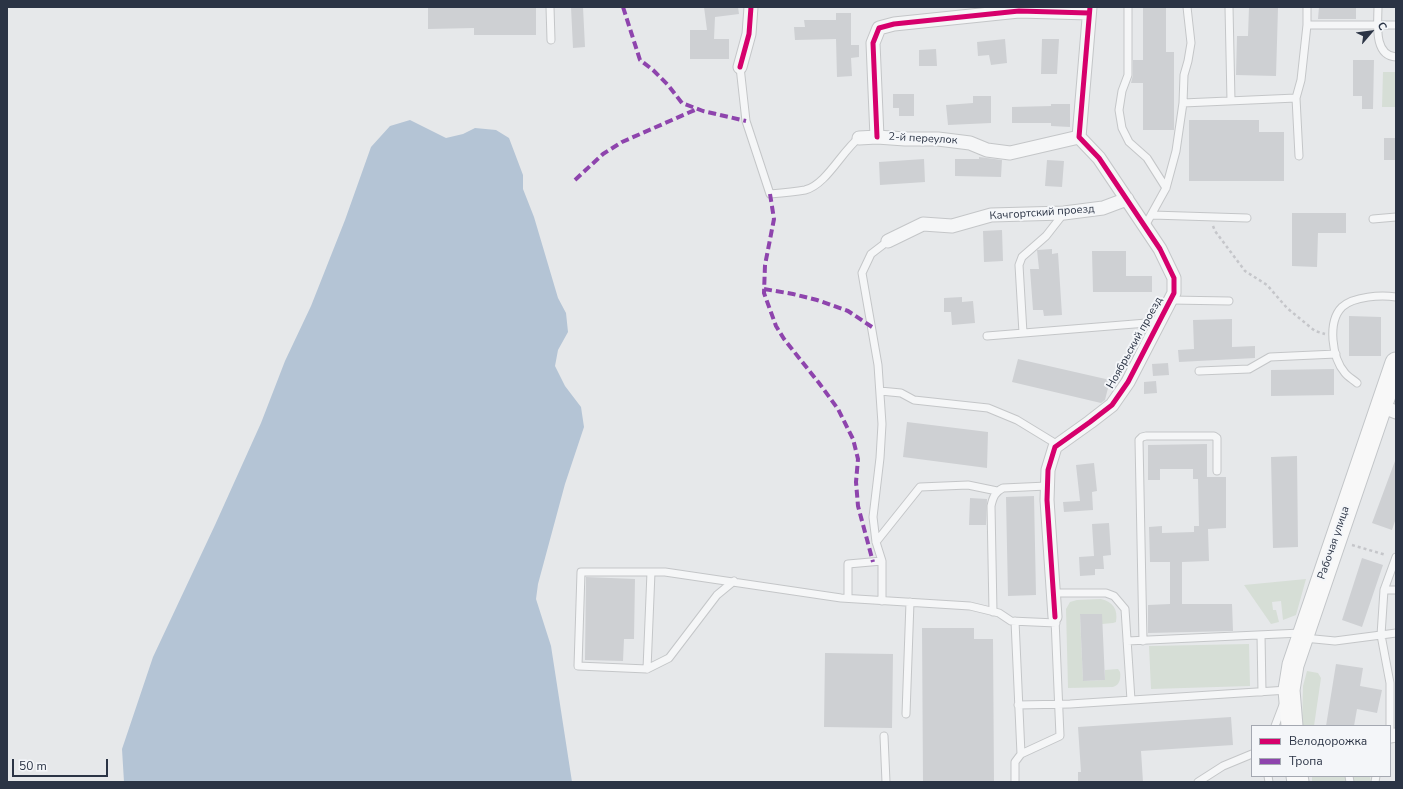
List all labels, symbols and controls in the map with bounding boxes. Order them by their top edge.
north arrow [1351,12,1391,52]
text: С [1374,19,1390,33]
street label: 2-й переулок [888,131,958,147]
street label: Качгортский проезд [989,203,1095,223]
street label: Ноябрьский проезд [1104,295,1166,391]
street label: Рабочая улица [1315,505,1353,581]
legend [1251,725,1391,777]
text: Велодорожка [1289,733,1367,749]
scale bar [14,751,110,777]
text: Тропа [1289,753,1323,769]
text: 50 m [19,758,47,774]

